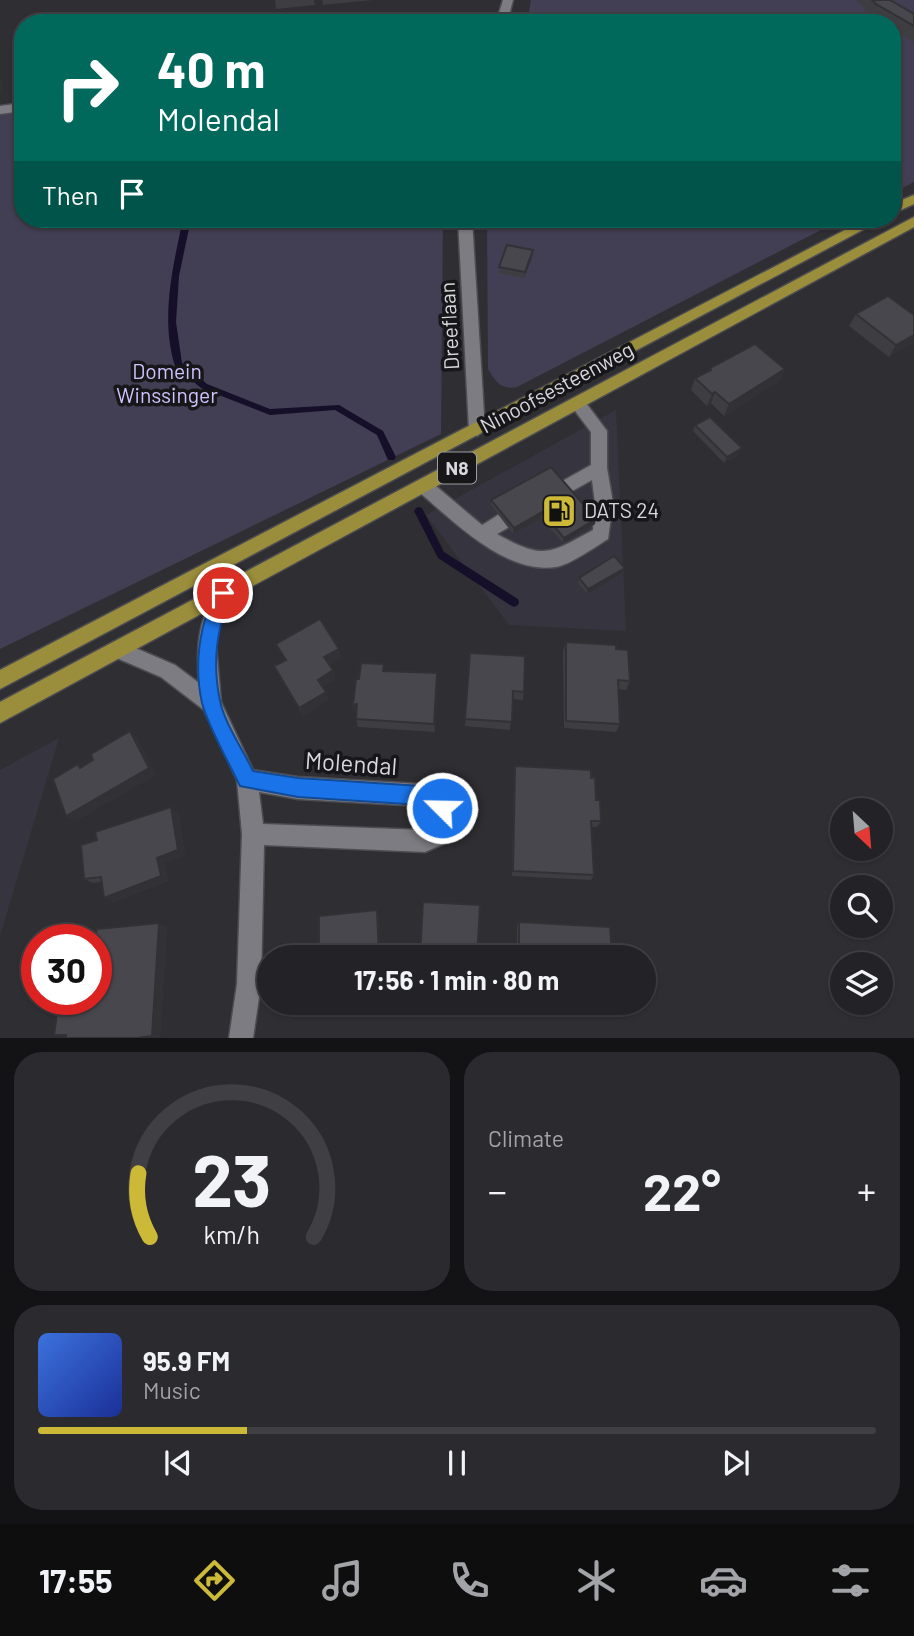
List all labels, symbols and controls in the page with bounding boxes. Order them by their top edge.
text: 40 m [157,39,265,98]
icon: right [42,42,133,133]
text: Molendal [157,99,280,137]
icon: arrive [113,175,151,213]
text: Then [42,179,99,210]
street label: Dreeflaan [434,281,463,371]
street label: Ninoofsesteenweg [475,336,637,438]
park label: Domein Winssinger [116,358,218,407]
road number: N8 [438,453,476,484]
fuel station icon: DATS 24 [540,492,578,530]
place label: DATS 24 [584,497,659,522]
pin [193,563,253,623]
icon: arrive [204,574,242,612]
street label: Molendal [304,745,398,780]
position arrow [405,771,479,845]
north arrow [830,798,892,861]
map controls [830,798,893,1015]
button: search [830,875,893,938]
speed limit sign: 30 [21,924,112,1015]
button: layers [830,952,893,1015]
text: 17:56 · 1 min · 80 m [354,964,559,995]
text: Climate [488,1124,564,1152]
text: 23 [192,1135,272,1223]
text: 22° [643,1159,721,1221]
text: − [488,1167,507,1213]
text: + [857,1167,876,1213]
text: km/h [204,1219,260,1249]
text: 95.9 FM [143,1345,230,1376]
text: Music [143,1376,201,1404]
icon: previous [159,1444,197,1482]
icon: pause [438,1444,476,1482]
icon: next [717,1444,755,1482]
icon: directions [190,1556,239,1605]
icon: music [318,1556,367,1605]
icon: phone [445,1556,494,1605]
icon: climate [572,1556,621,1605]
icon: car [699,1556,748,1605]
icon: filters [826,1556,875,1605]
text: 17:55 [39,1561,112,1599]

